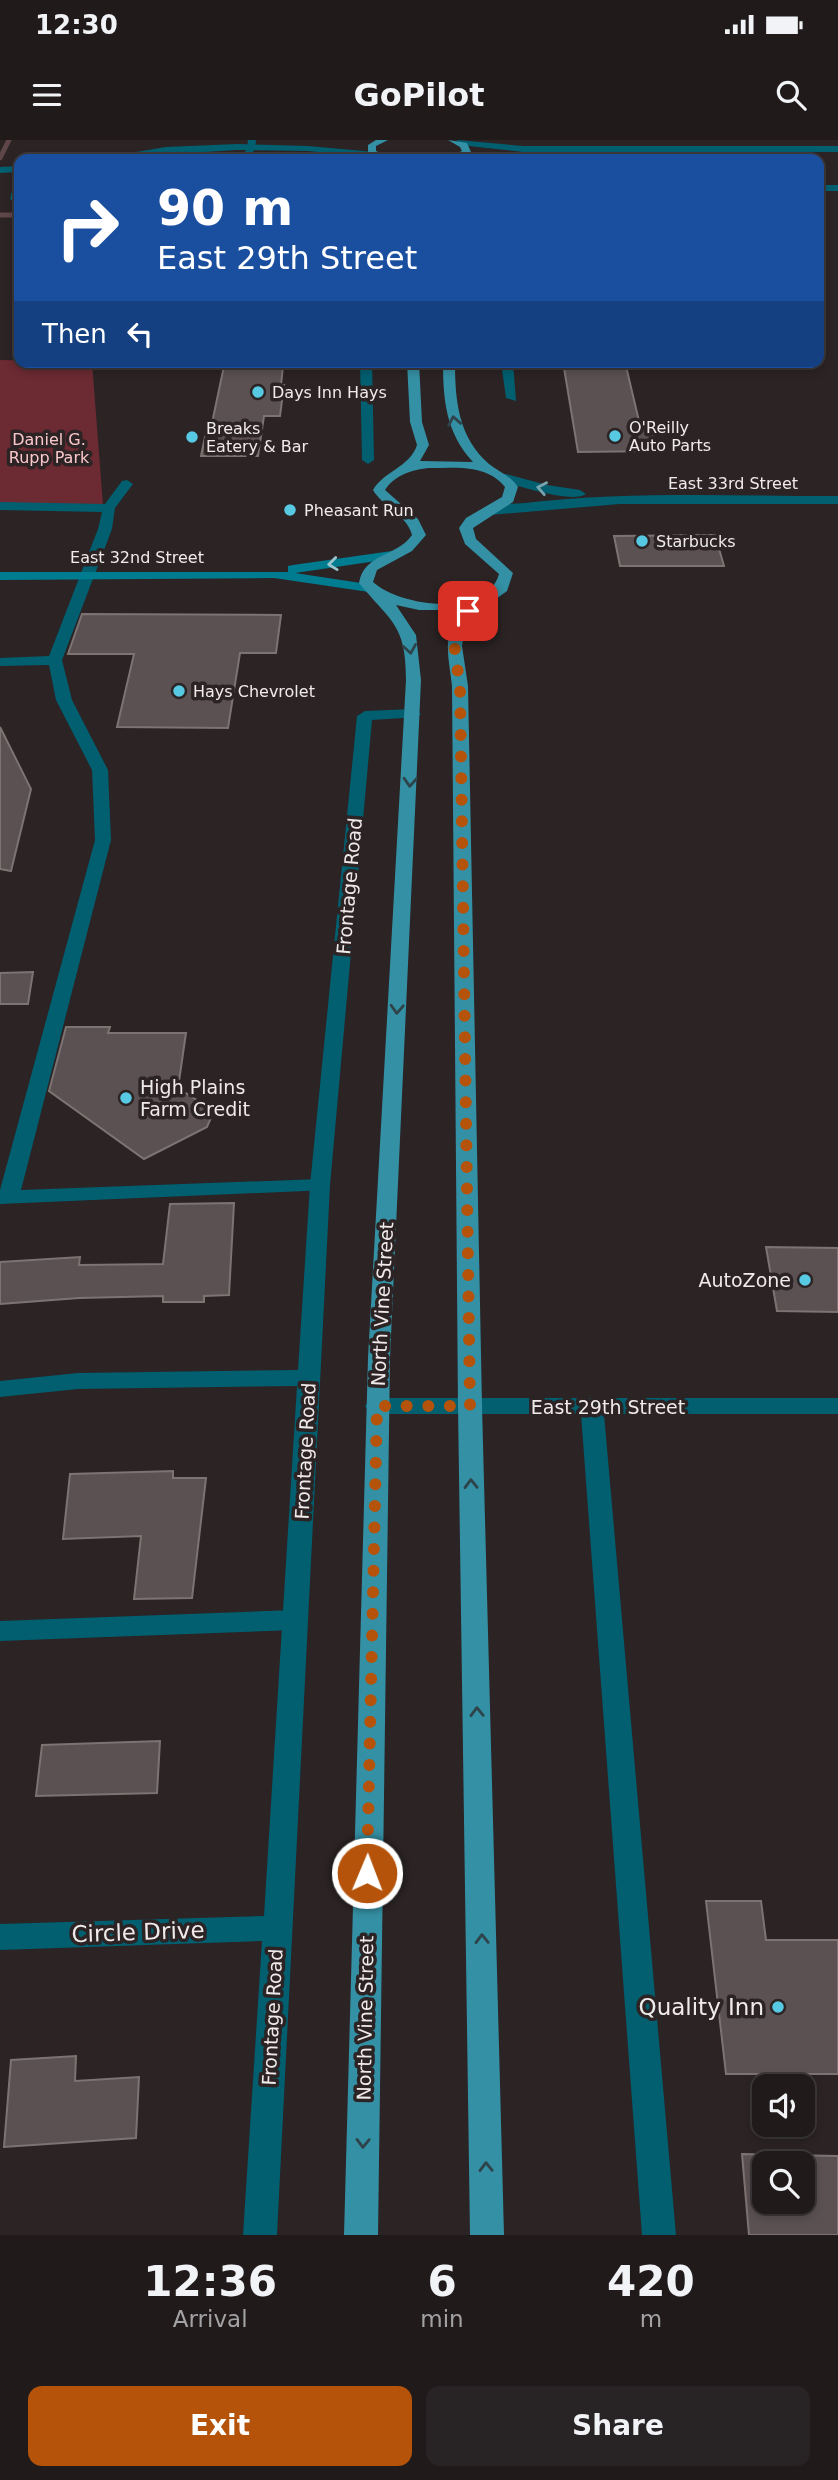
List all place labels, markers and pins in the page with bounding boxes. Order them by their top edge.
place label: Days Inn Hays [272,383,387,402]
marker: Days Inn Hays [250,384,266,400]
place label: O'Reilly Auto Parts [629,418,711,455]
place label: Breaks Eatery & Bar [206,419,309,456]
marker: O'Reilly Auto Parts [607,428,623,444]
marker: Breaks Eatery & Bar [184,429,200,445]
place label: Pheasant Run [304,501,414,520]
marker: Pheasant Run [282,502,298,518]
place label: Starbucks [656,532,736,551]
marker: Starbucks [634,533,650,549]
pin [438,581,498,641]
place label: Hays Chevrolet [193,682,315,701]
marker: Hays Chevrolet [171,683,187,699]
place label: High Plains Farm Credit [140,1076,250,1120]
marker: High Plains Farm Credit [118,1090,134,1106]
place label: AutoZone [699,1269,791,1291]
marker: AutoZone [797,1272,813,1288]
place label: Quality Inn [639,1994,764,2020]
marker: Quality Inn [770,1999,786,2015]

